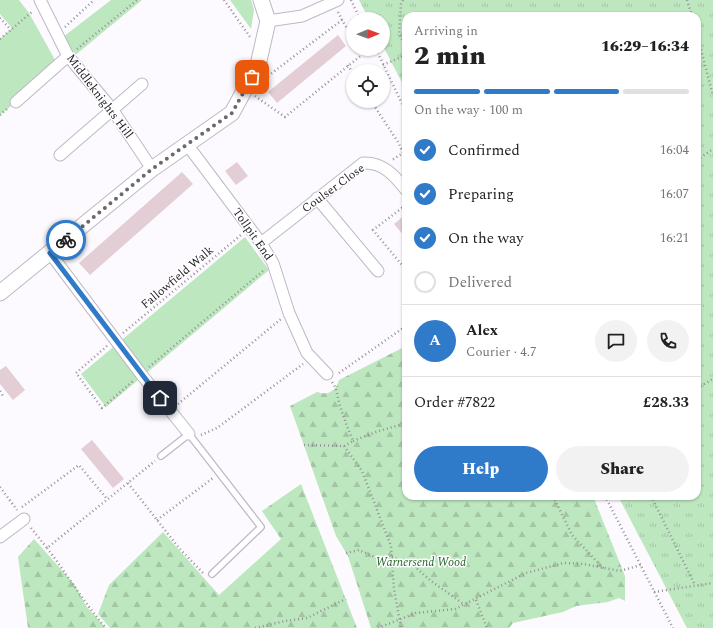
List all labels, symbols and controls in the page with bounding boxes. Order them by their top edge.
north arrow [346,12,390,56]
map controls [346,12,390,108]
text: Arriving in [414,21,478,41]
text: 16:29–16:34 [601,35,689,58]
text: 2 min [414,36,486,76]
street label: Middleknights Hill [61,50,138,143]
pin [235,60,269,94]
button: locate [346,64,390,108]
icon: bag [241,66,263,88]
text: On the way · 100 m [414,100,523,120]
icon: check [414,139,436,161]
text: Confirmed [448,139,520,162]
text: 16:04 [660,140,689,160]
street label: Coulser Close [298,159,369,218]
icon: check [414,183,436,205]
text: Preparing [448,183,514,206]
text: 16:07 [660,184,689,204]
street label: Tollpit End [227,204,278,265]
courier [46,220,86,260]
icon: check [414,227,436,249]
text: On the way [448,227,523,250]
text: 16:21 [660,228,689,248]
icon: bike [55,229,77,251]
street label: Fallowfield Walk [137,241,218,314]
text: Delivered [448,271,512,294]
text: Alex [466,319,498,342]
button: chat [595,320,637,362]
button: phone [647,320,689,362]
text: A [429,329,441,352]
text: Courier · 4.7 [466,342,536,362]
pin [143,381,177,415]
icon: home [149,387,171,409]
text: Order #7822 [414,391,495,414]
text: £28.33 [643,391,689,414]
button: Help [414,446,548,492]
button: Share [556,446,689,492]
park label: Warnersend Wood [376,553,466,572]

